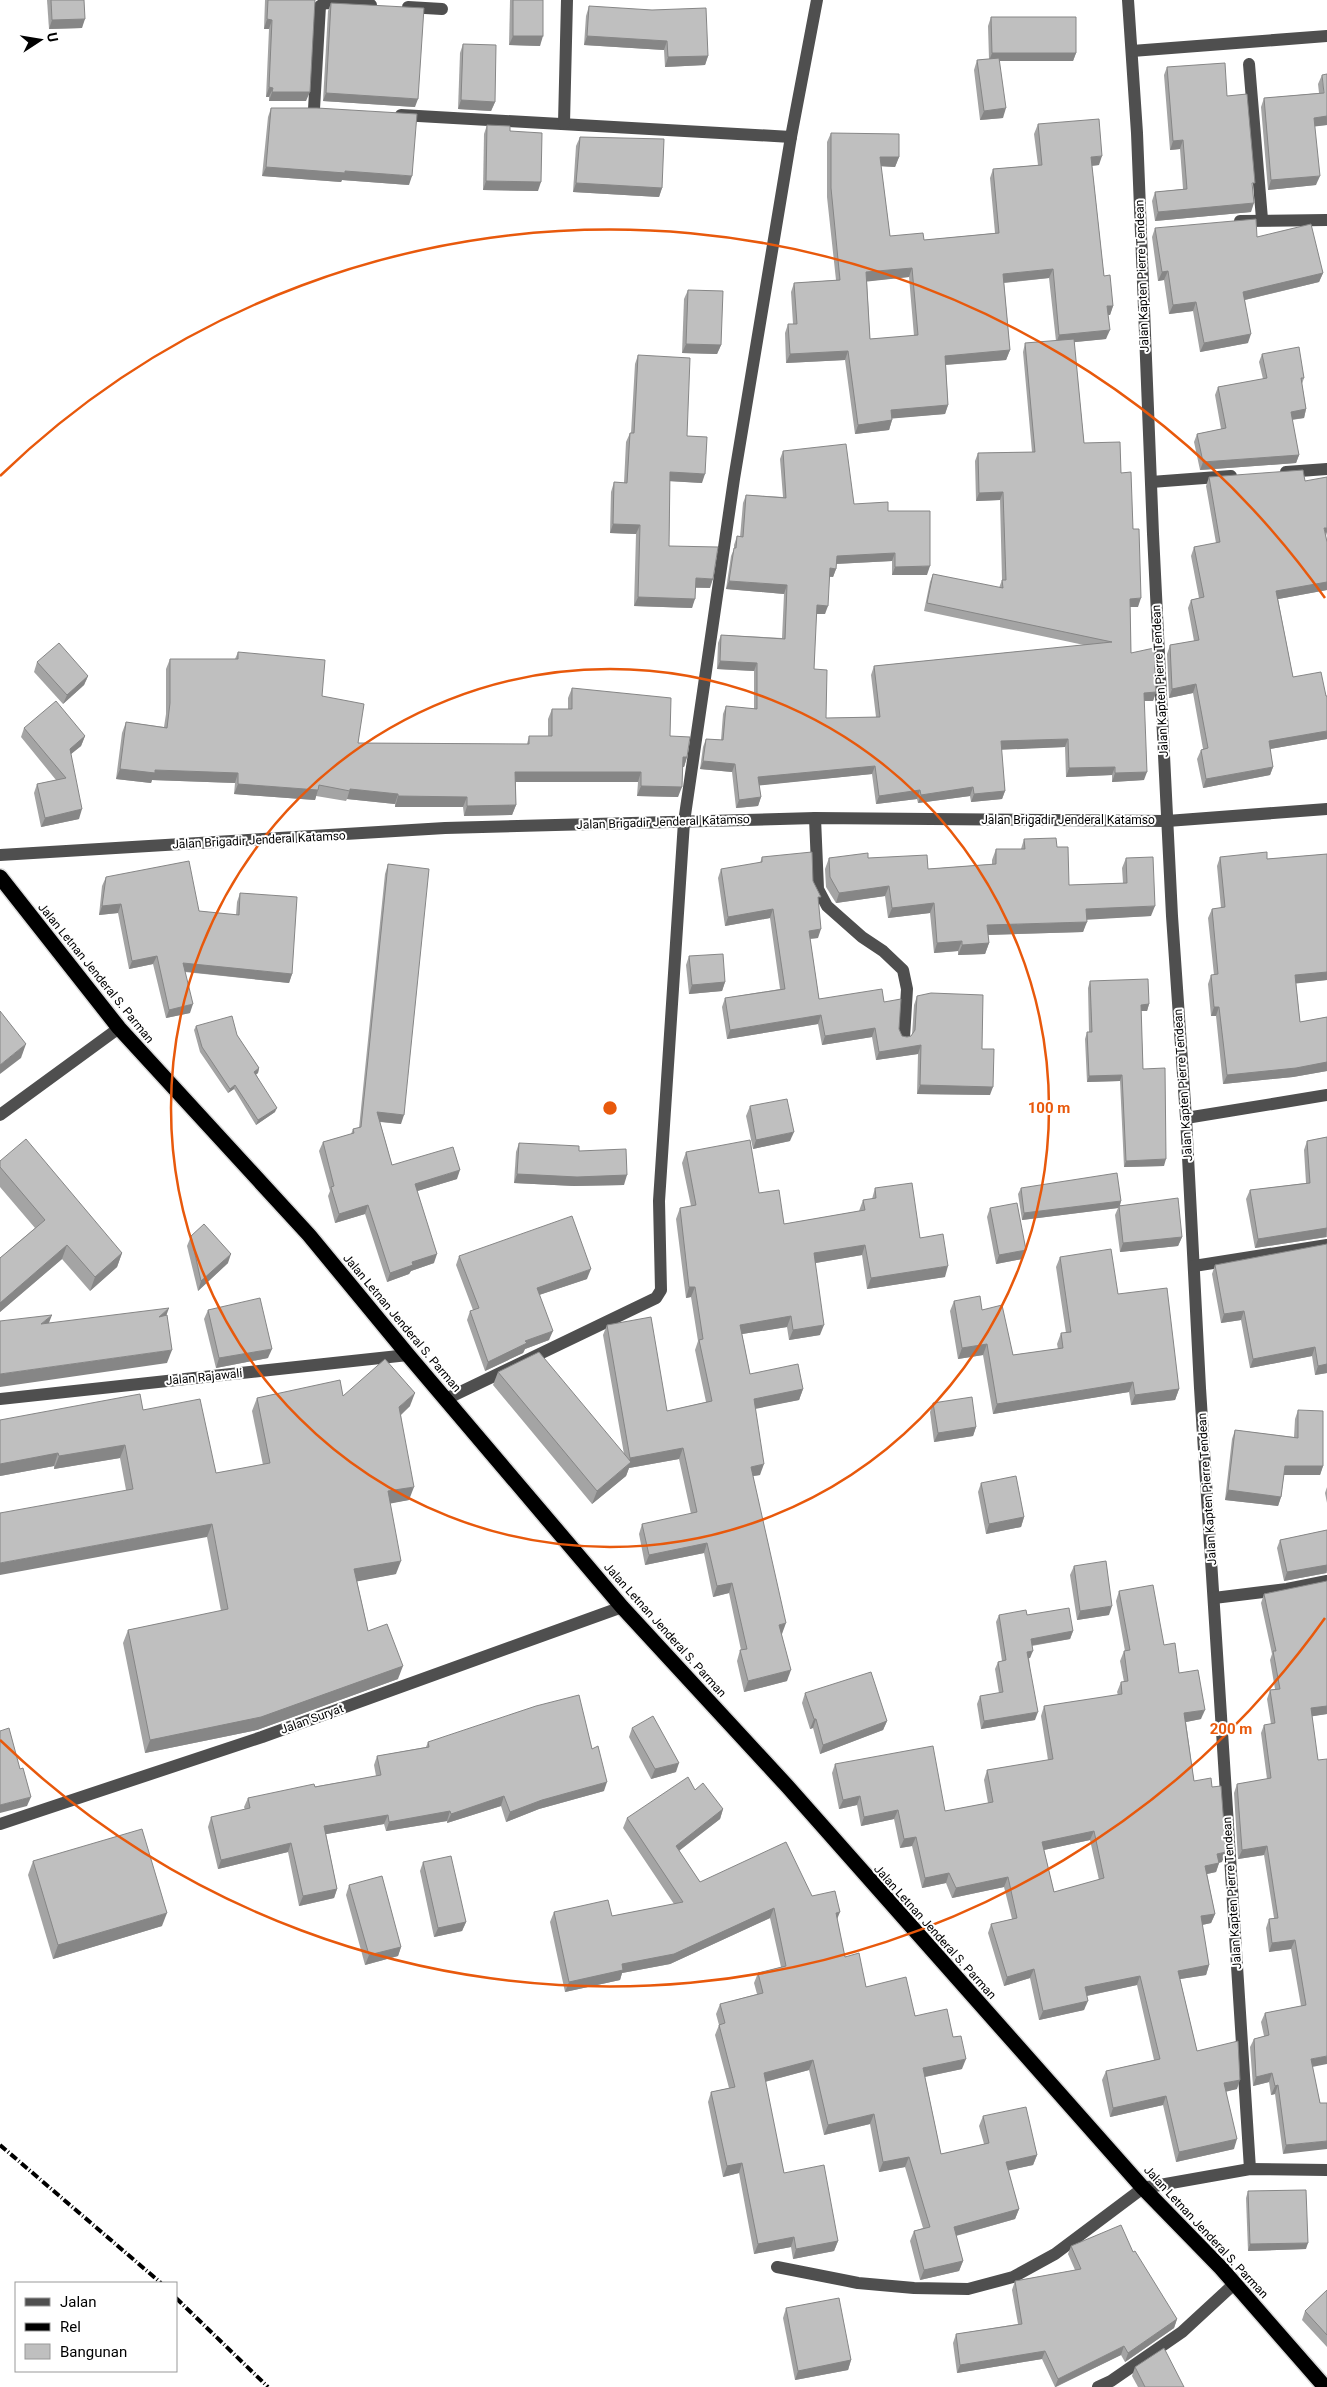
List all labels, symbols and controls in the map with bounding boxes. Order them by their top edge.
north arrow [15,15,65,65]
text: U [44,31,62,43]
street label: Jalan Kapten Pierre Tendean [1132,199,1152,353]
street label: Jalan Kapten Pierre Tendean [1149,604,1171,758]
street label: Jalan Brigadir Jenderal Katamso [576,812,750,832]
street label: Jalan Brigadir Jenderal Katamso [981,813,1155,827]
street label: Jalan Brigadir Jenderal Katamso [172,828,346,852]
street label: Jalan Letnan Jenderal S. Parman [35,900,157,1046]
street label: Jalan Kapten Pierre Tendean [1171,1008,1195,1162]
centre of rings [601,1099,619,1117]
text: 100 m [1028,1099,1070,1117]
street label: Jalan Letnan Jenderal S. Parman [340,1251,464,1395]
street label: Jalan Rajawali [165,1366,243,1388]
street label: Jalan Kapten Pierre Tendean [1195,1412,1219,1566]
street label: Jalan Letnan Jenderal S. Parman [601,1560,729,1700]
street label: Jalan Suryat [279,1701,346,1737]
text: 200 m [1210,1720,1252,1738]
street label: Jalan Kapten Pierre Tendean [1220,1816,1244,1970]
street label: Jalan Letnan Jenderal S. Parman [871,1862,999,2002]
street label: Jalan Letnan Jenderal S. Parman [1141,2163,1271,2301]
legend [15,2282,178,2372]
text: Jalan [60,2293,97,2311]
text: Rel [60,2318,81,2336]
text: Bangunan [60,2343,127,2361]

